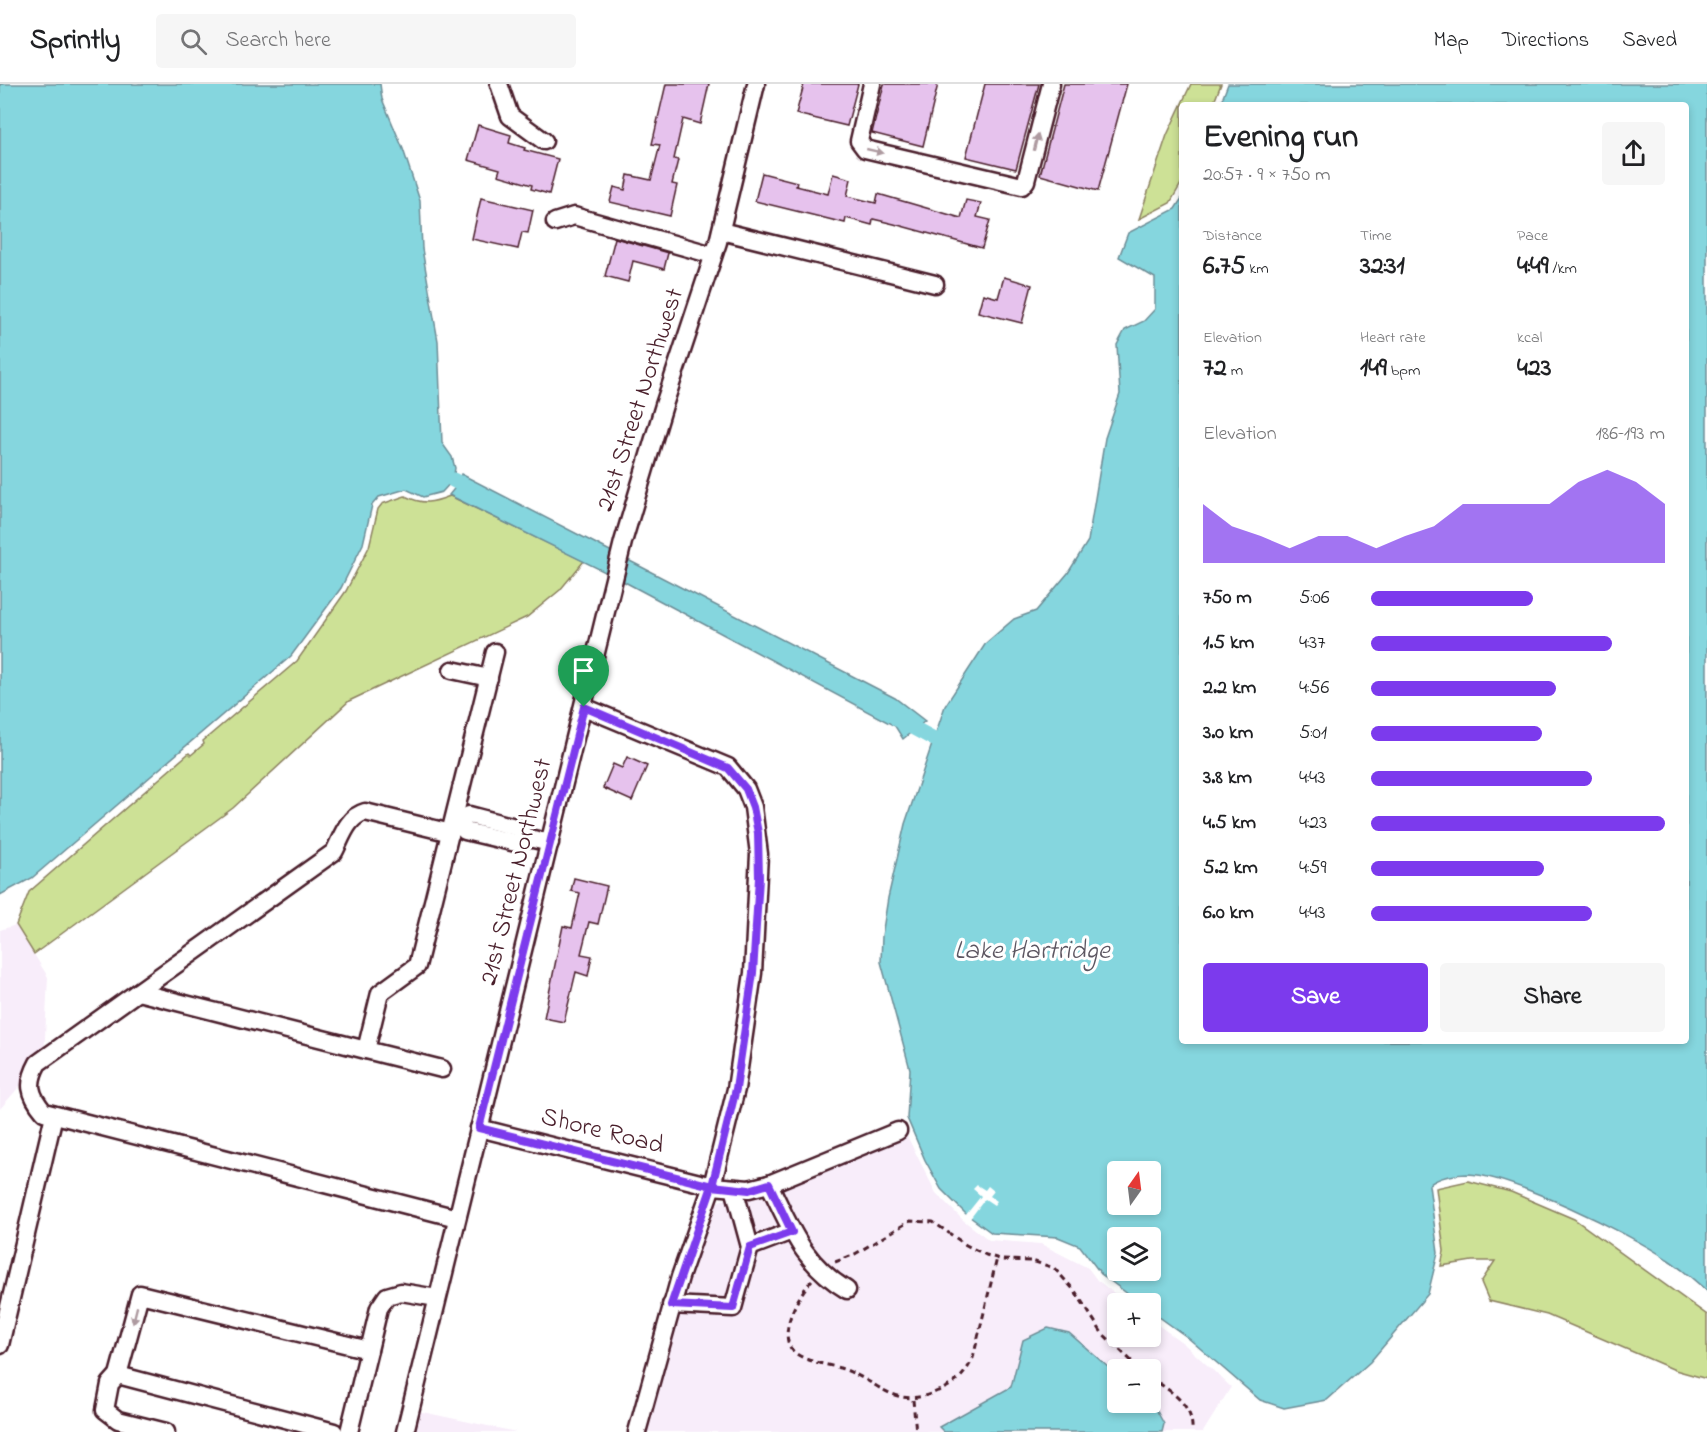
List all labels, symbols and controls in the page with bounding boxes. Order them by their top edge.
search box [156,14,576,68]
text: Sprintly [30,21,120,62]
icon: search [177,25,210,58]
text: Search here [225,25,331,57]
text: Map [1433,26,1469,56]
text: Directions [1502,26,1589,56]
text: Saved [1622,26,1677,56]
text: Evening run [1203,114,1358,162]
button: share [1602,122,1665,185]
one-way arrow [1031,133,1041,151]
one-way arrow [865,147,884,157]
text: 20:57 · 9 × 750 m [1203,161,1331,190]
text: Distance [1203,224,1262,248]
text: Time [1360,224,1392,248]
text: Pace [1517,224,1548,248]
text: 6.75 [1203,248,1245,286]
text: 32:31 [1360,248,1405,286]
text: 4:49 [1517,248,1548,286]
text: km [1245,257,1269,281]
text: /km [1548,257,1577,281]
street label: 21st Street Northwest [587,283,695,516]
text: Elevation [1203,326,1262,350]
text: Heart rate [1360,326,1426,350]
text: kcal [1517,326,1542,350]
text: 72 [1203,350,1227,388]
text: 149 [1360,350,1387,388]
text: 423 [1517,350,1551,388]
text: m [1227,359,1243,383]
text: bpm [1387,359,1420,383]
text: Elevation [1203,420,1277,449]
text: 186–193 m [1595,420,1665,449]
text: 750 m [1203,584,1252,613]
text: 5:06 [1299,584,1330,613]
text: 1.5 km [1203,629,1254,658]
text: 4:37 [1299,629,1325,658]
pin [558,645,609,707]
icon: arrive [567,654,600,687]
text: 2.2 km [1203,674,1256,703]
text: 4:56 [1299,674,1329,703]
text: 3.0 km [1203,719,1253,748]
text: 5:01 [1299,719,1327,748]
street label: 21st Street Northwest [470,754,564,989]
text: 3.8 km [1203,764,1252,793]
text: 4:43 [1299,764,1325,793]
text: 4.5 km [1203,809,1256,838]
text: 4:23 [1299,809,1327,838]
text: 5.2 km [1203,854,1258,883]
text: 4:59 [1299,854,1326,883]
text: 6.0 km [1203,899,1254,928]
text: 4:43 [1299,899,1325,928]
water label: Lake Hartridge [954,932,1112,972]
button: Save [1203,963,1428,1032]
button: Share [1440,963,1665,1032]
street label: Shore Road [537,1098,668,1166]
north arrow [1107,1161,1161,1215]
map controls [1107,1161,1161,1413]
button: layers [1107,1227,1161,1281]
button: + [1107,1293,1161,1347]
one-way arrow [130,1306,140,1324]
button: − [1107,1359,1161,1413]

